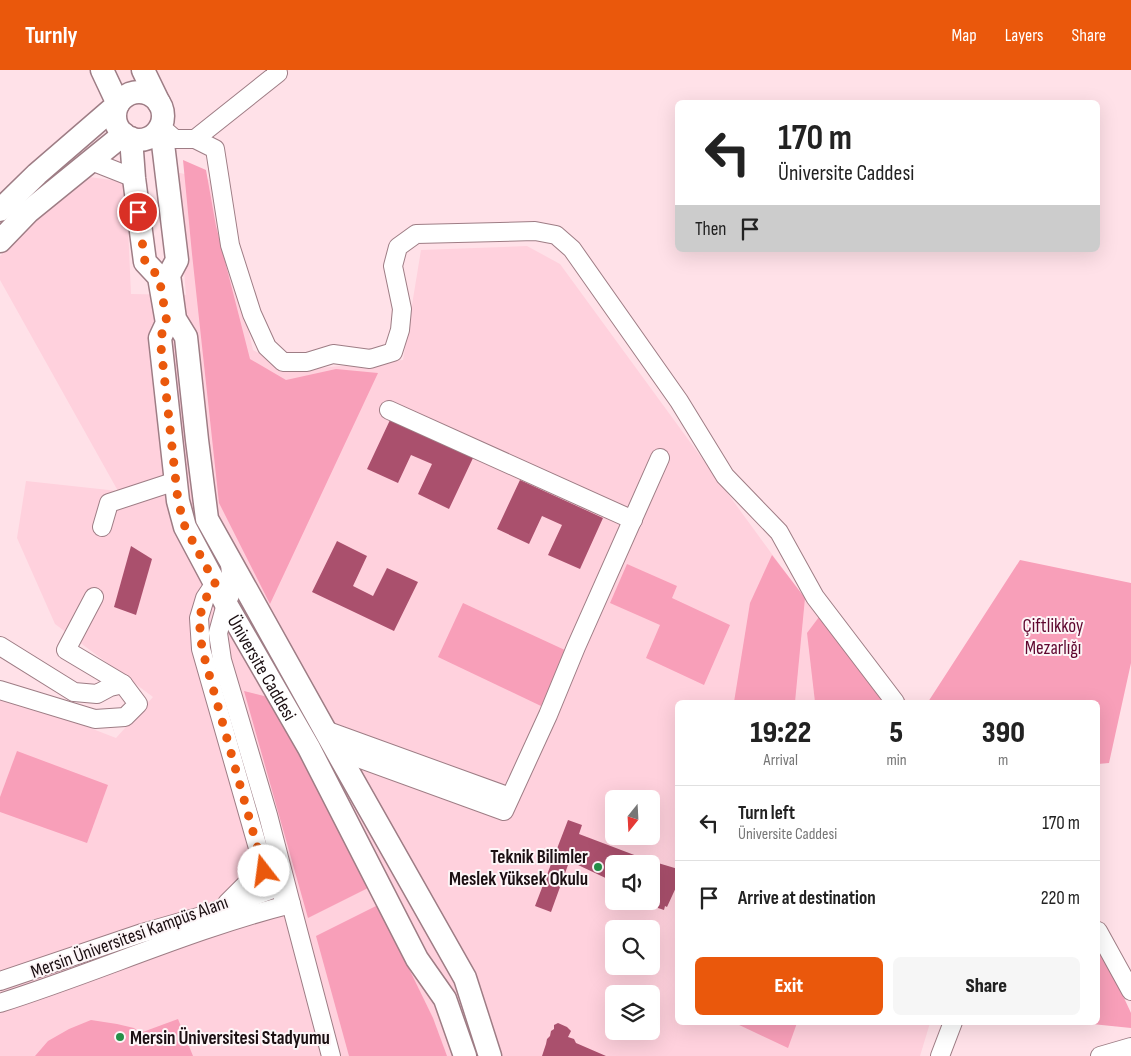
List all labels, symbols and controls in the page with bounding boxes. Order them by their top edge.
text: Turnly [25,21,78,50]
text: Map [952,25,977,46]
text: Layers [1005,25,1044,46]
text: Share [1072,25,1106,46]
text: 170 m [778,117,852,160]
icon: left [695,120,760,185]
text: Üniversite Caddesi [778,160,914,187]
pin [117,191,159,233]
icon: arrive [124,198,152,226]
icon: arrive [736,215,764,243]
text: Then [695,218,726,241]
street label: Üniversite Caddesi [222,611,301,725]
park label: Çiftlikköy Mezarlığı [1023,615,1084,660]
text: 19:22 [750,715,811,751]
text: 5 [890,715,903,751]
text: 390 [982,715,1025,751]
text: Arrival [763,751,798,770]
text: min [886,751,907,770]
text: m [998,751,1008,770]
north arrow [605,790,660,845]
map controls [605,790,660,1040]
text: Turn left [738,802,795,825]
icon: left [695,809,723,837]
text: 170 m [1042,812,1080,835]
text: Üniversite Caddesi [738,825,837,844]
position arrow [237,844,289,896]
place label: Teknik Bilimler Meslek Yüksek Okulu [449,846,588,891]
button: sound [605,855,660,910]
marker: Teknik Bilimler Meslek Yüksek Okulu [592,861,604,873]
icon: arrive [695,884,723,912]
text: Arrive at destination [738,887,876,910]
text: 220 m [1041,887,1080,910]
street label: Mersin Üniversitesi Kampüs Alanı [28,891,231,984]
button: search [605,920,660,975]
button: Exit [695,957,883,1015]
button: Share [893,957,1080,1015]
button: layers [605,985,660,1040]
place label: Mersin Üniversitesi Stadyumu [130,1027,330,1050]
marker: Mersin Üniversitesi Stadyumu [114,1031,126,1043]

